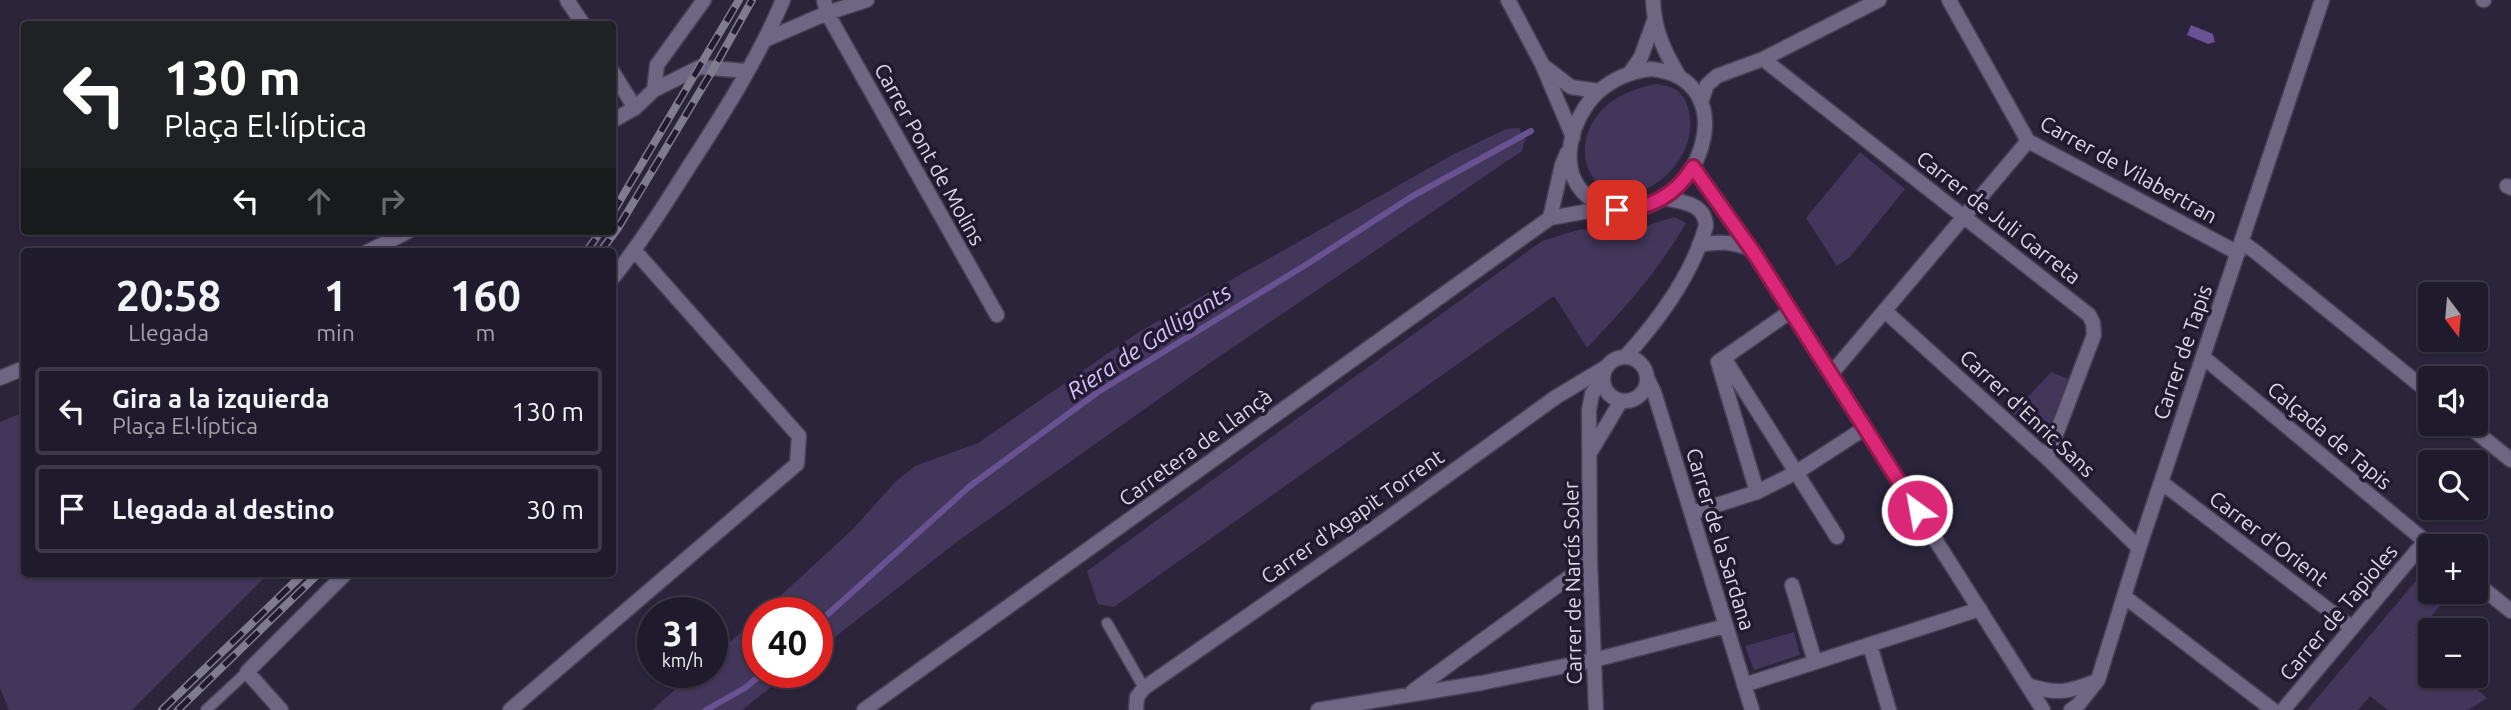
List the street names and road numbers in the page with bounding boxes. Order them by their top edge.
street label: Carrer Pont de Molins [870,59,990,249]
street label: Carrer de Vilabertran [2036,110,2222,228]
street label: Carrer de Juli Garreta [1912,145,2086,289]
street label: Carrer de Tapis [2148,282,2216,422]
street label: Carrer d'Enric Sans [1956,344,2100,482]
street label: Calçada de Tapis [2263,376,2397,494]
street label: Carretera de Llançà [1114,384,1276,510]
street label: Carrer d'Agapit Torrent [1256,444,1448,588]
street label: Carrer de la Sardana [1682,445,1760,633]
street label: Carrer de Narcís Soler [1558,481,1586,685]
street label: Carrer d'Orient [2205,486,2333,590]
street label: Carrer de Tapioles [2274,539,2402,685]

